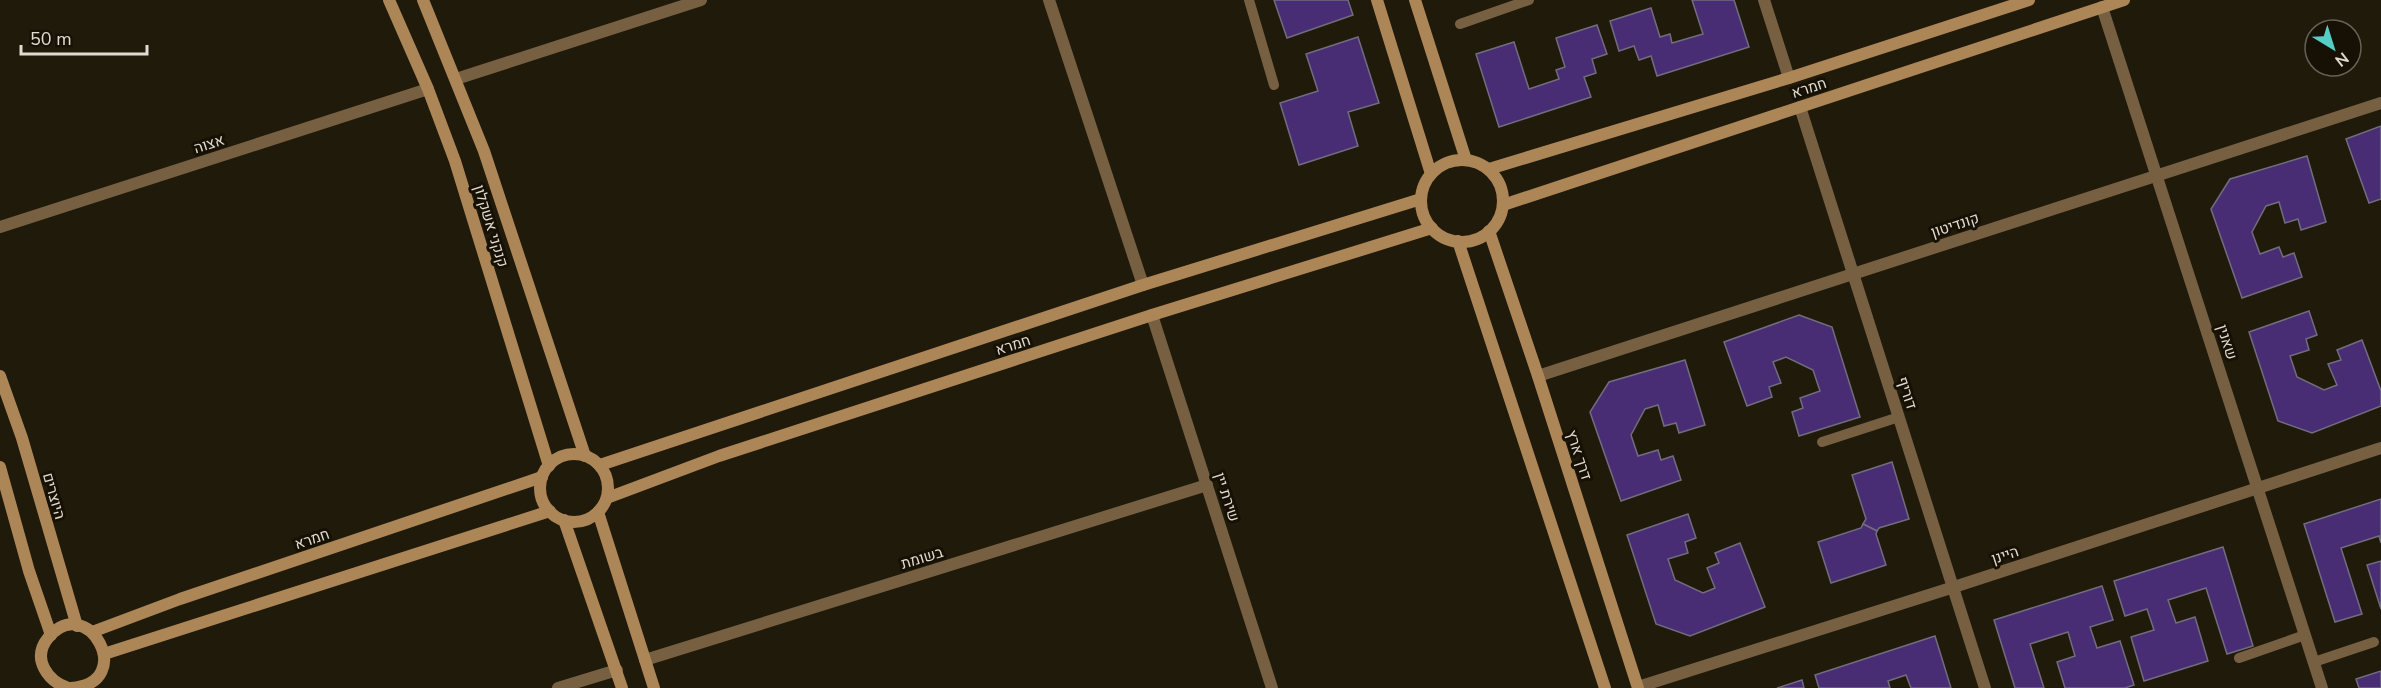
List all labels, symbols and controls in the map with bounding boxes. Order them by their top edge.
scale bar [21,18,147,56]
north arrow [2303,18,2363,78]
text: 50 m [30,27,72,51]
text: N [2330,47,2353,71]
street label: חמרא [1789,73,1829,103]
street label: אצוה [191,130,227,158]
street label: קנקני אשקלון [469,182,513,270]
street label: קונדיטון [1928,208,1982,242]
street label: שאנין [2212,322,2242,362]
street label: חמרא [993,330,1033,360]
street label: דוריף [1892,374,1922,412]
street label: דרך ארץ [1562,427,1597,483]
street label: היוצרים [38,470,70,522]
street label: שירת יין [1210,470,1244,524]
street label: חמרא [292,524,332,554]
street label: היינן [1989,541,2021,569]
street label: בשומת [898,542,946,574]

